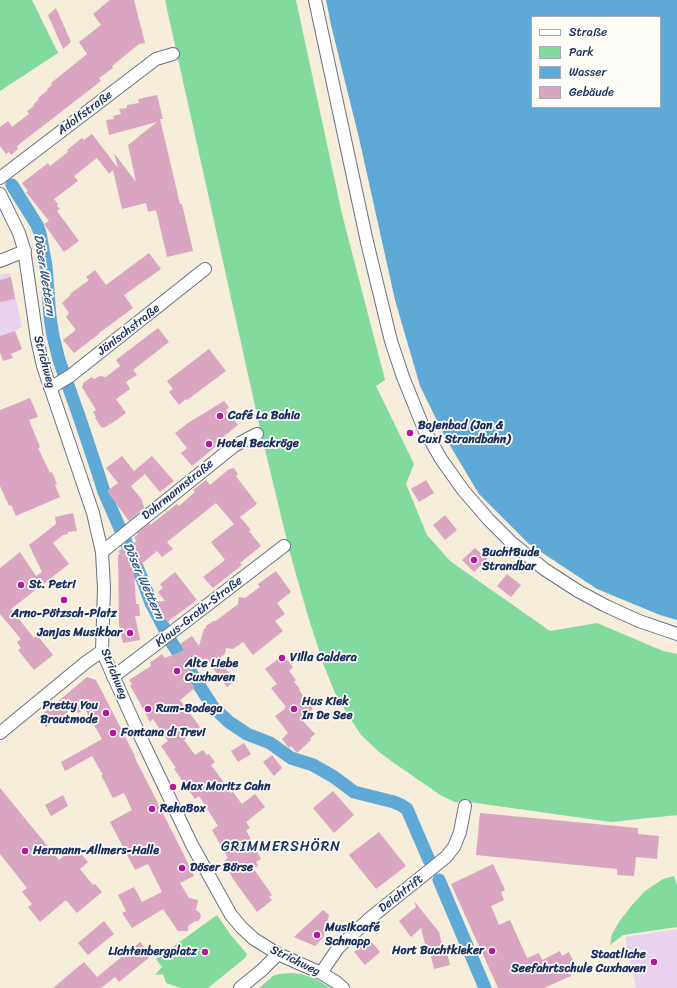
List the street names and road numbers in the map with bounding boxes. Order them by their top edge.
street label: Adolfstraße [55,88,115,138]
street label: Jänischstraße [95,301,163,359]
street label: Strichweg [30,334,58,390]
street label: Dohrmannstraße [139,457,217,523]
street label: Klaus-Groth-Straße [153,574,245,650]
street label: Strichweg [97,646,131,702]
street label: Deichtrift [376,872,426,916]
street label: Strichweg [268,943,322,979]

